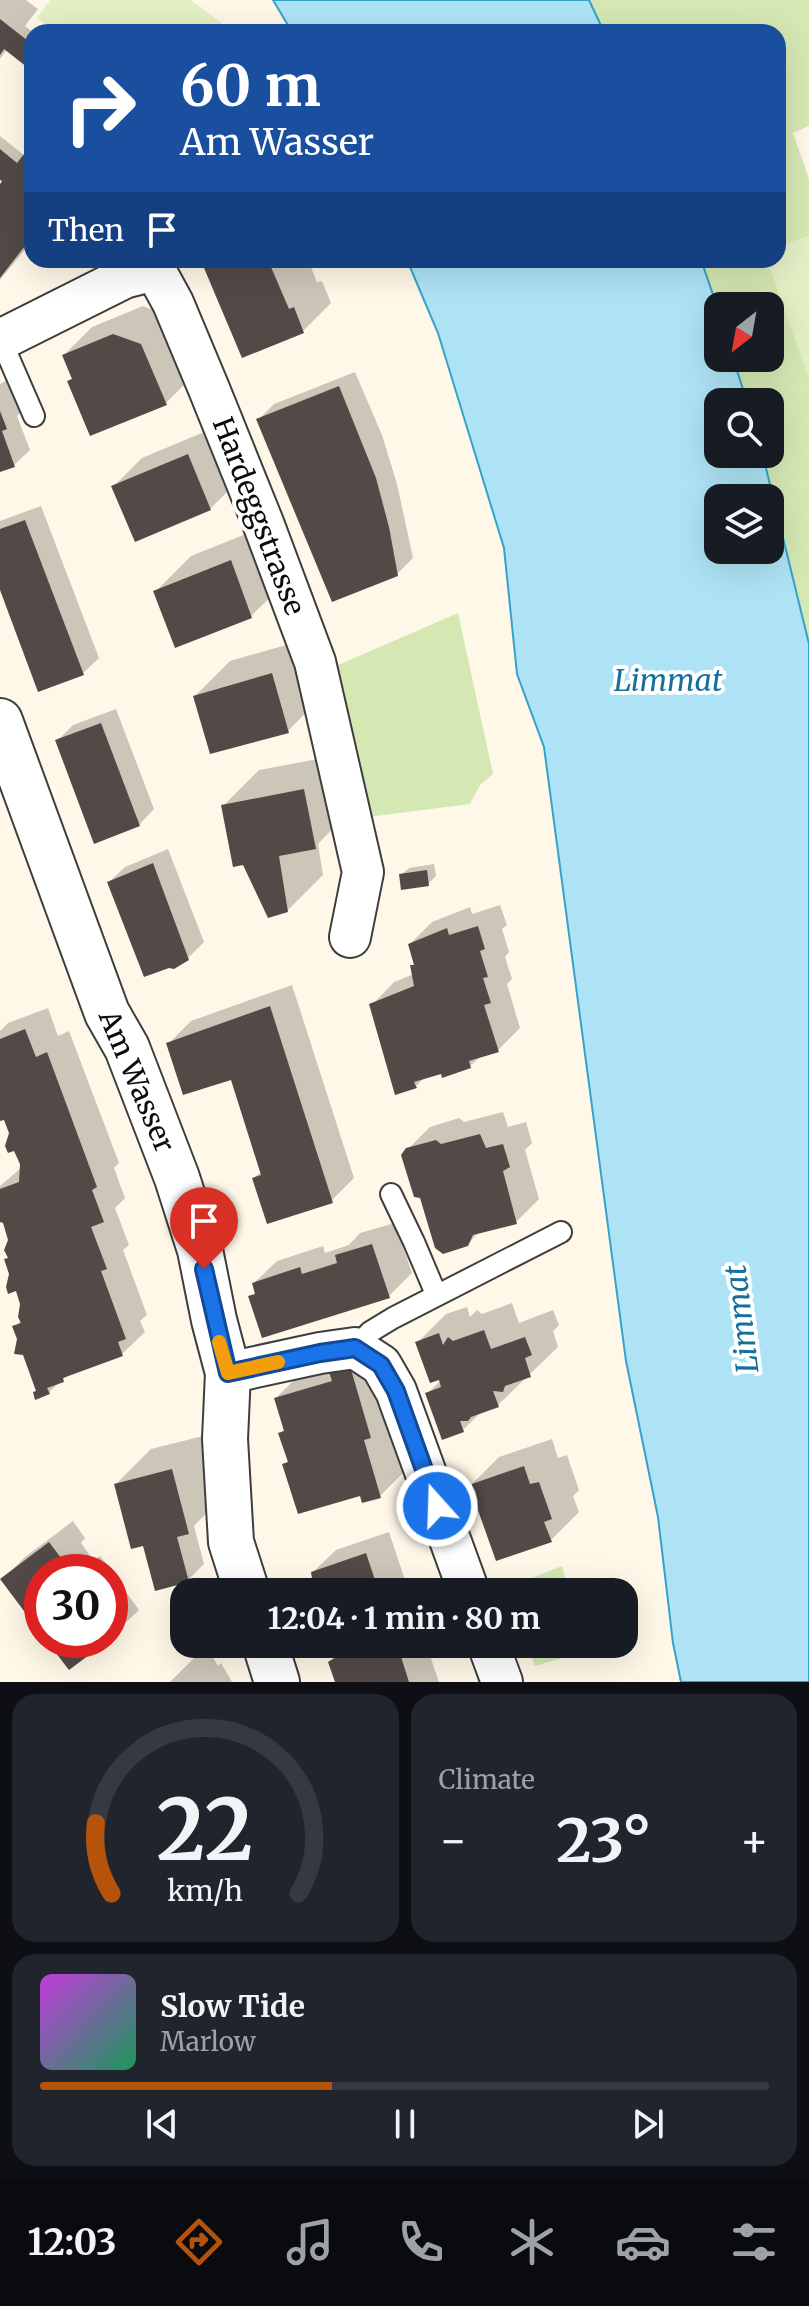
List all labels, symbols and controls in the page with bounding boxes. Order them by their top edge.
text: 60 m [180,51,321,121]
icon: right [48,56,152,160]
text: Am Wasser [180,120,374,165]
icon: arrive [140,208,184,252]
text: Then [48,211,124,249]
north arrow [704,292,784,372]
map controls [704,292,784,564]
button: search [704,388,784,468]
street label: Hardeggstrasse [205,412,313,620]
button: layers [704,484,784,564]
water label: Limmat [614,661,723,699]
street label: Am Wasser [91,1004,183,1157]
pin [170,1187,238,1269]
icon: arrive [182,1199,226,1243]
water label: Limmat [715,1262,766,1375]
position arrow [395,1464,479,1548]
speed limit sign: 30 [24,1554,128,1658]
text: 12:04 · 1 min · 80 m [268,1599,540,1637]
text: Climate [439,1763,535,1796]
text: 22 [157,1778,254,1883]
text: 23° [556,1803,651,1878]
text: − [439,1813,468,1868]
text: + [740,1813,769,1868]
text: km/h [167,1873,243,1909]
text: Slow Tide [160,1987,305,2025]
text: Marlow [160,2025,256,2058]
icon: previous [140,2102,184,2146]
icon: pause [383,2102,427,2146]
icon: next [626,2102,670,2146]
icon: directions [171,2214,227,2270]
icon: music [282,2214,338,2270]
icon: phone [393,2214,449,2270]
icon: climate [504,2214,560,2270]
icon: car [615,2214,671,2270]
icon: filters [726,2214,782,2270]
text: 12:03 [27,2220,117,2265]

